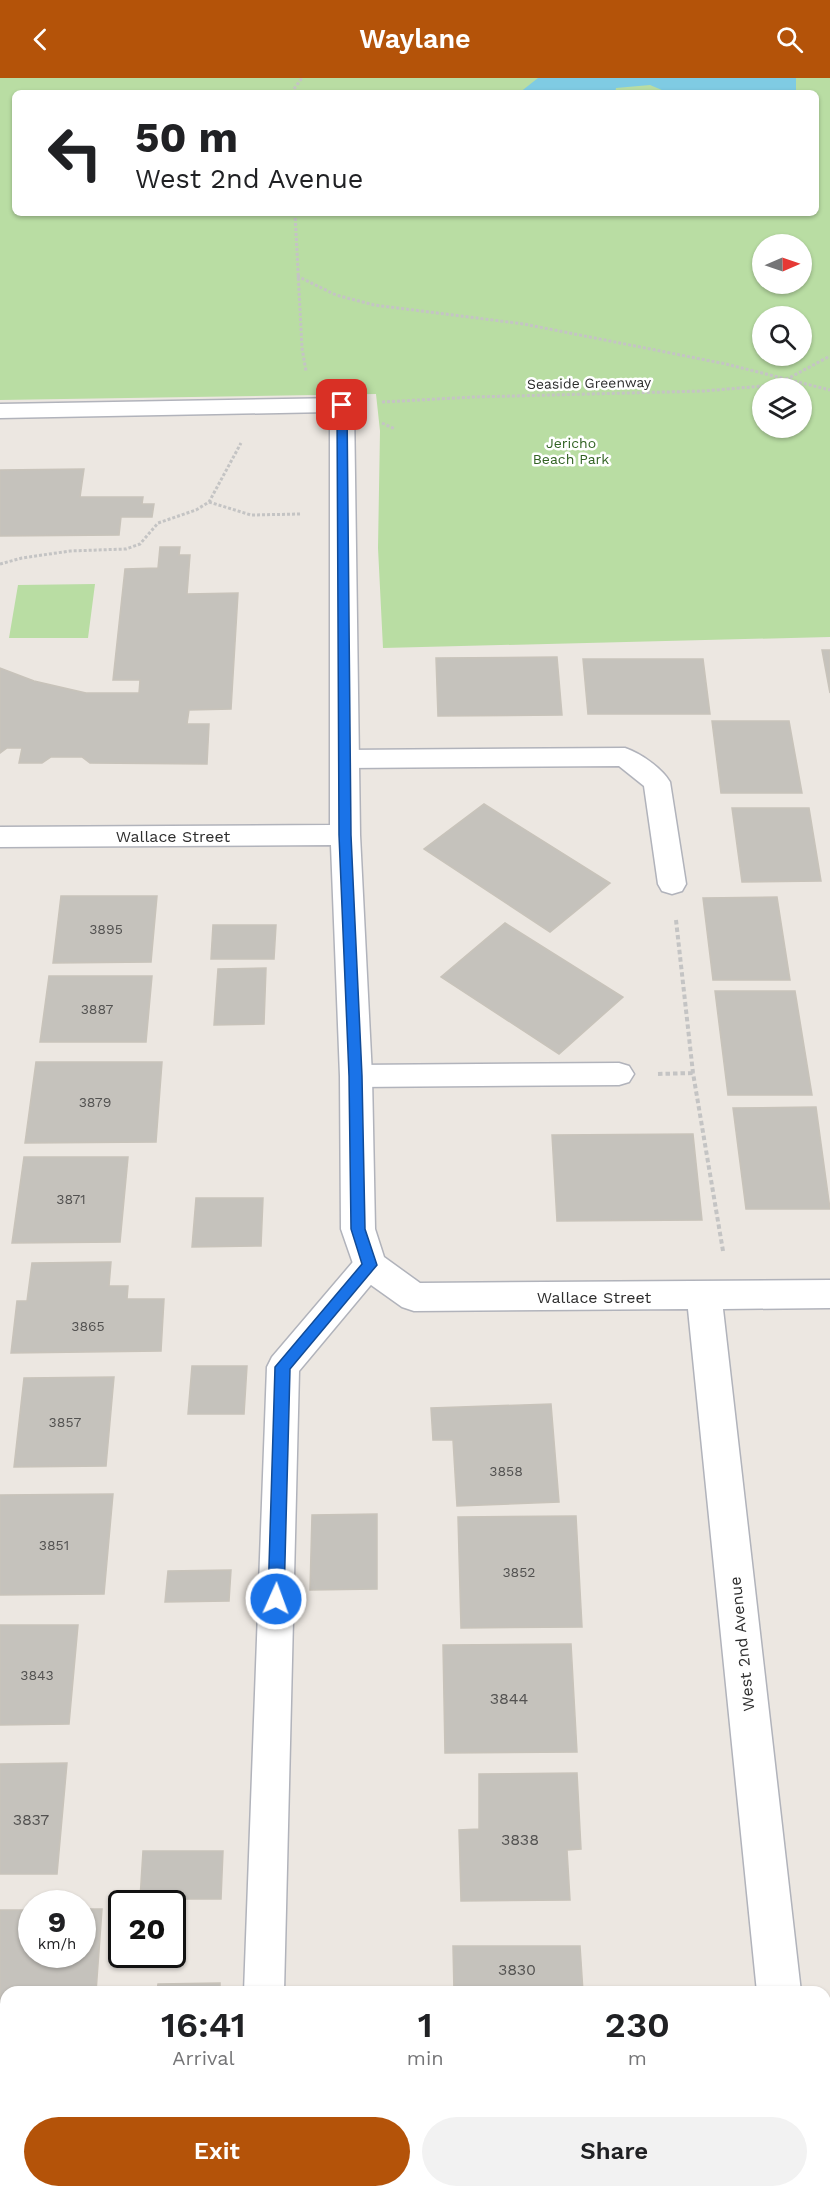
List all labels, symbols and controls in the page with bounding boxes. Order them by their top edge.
icon: back [24,23,57,56]
text: Waylane [359,23,471,55]
icon: search [773,23,806,56]
text: 50 m [135,113,238,162]
icon: left [36,114,114,192]
text: West 2nd Avenue [135,163,363,195]
north arrow [752,234,812,294]
map controls [752,234,812,438]
button: search [752,306,812,366]
street label: Seaside Greenway [527,374,652,392]
button: layers [752,378,812,438]
pin [316,379,367,430]
icon: arrive [325,388,358,421]
park label: Jericho Beach Park [533,435,609,467]
street label: Wallace Street [116,827,231,846]
house number: 3895 [89,921,123,937]
house number: 3887 [81,1001,113,1017]
house number: 3879 [79,1094,111,1110]
house number: 3871 [56,1191,86,1207]
street label: Wallace Street [537,1288,652,1307]
house number: 3865 [71,1318,105,1334]
house number: 3857 [49,1414,82,1430]
house number: 3858 [489,1463,523,1479]
house number: 3851 [39,1537,69,1553]
house number: 3852 [502,1564,536,1580]
position arrow [244,1567,308,1631]
street label: West 2nd Avenue [725,1576,759,1712]
house number: 3843 [20,1667,54,1683]
house number: 3844 [490,1689,529,1708]
house number: 3837 [13,1810,49,1829]
house number: 3838 [501,1830,539,1849]
speed limit sign: 20 [108,1890,186,1968]
text: 9 [48,1904,66,1939]
text: km/h [38,1935,76,1953]
house number: 3830 [498,1960,536,1979]
text: 16:41 [161,2004,246,2046]
text: 1 [418,2004,433,2046]
text: 230 [605,2004,670,2046]
text: Arrival [172,2046,235,2070]
text: min [407,2046,444,2070]
text: m [628,2046,647,2070]
button: Exit [24,2117,410,2186]
button: Share [422,2117,807,2186]

